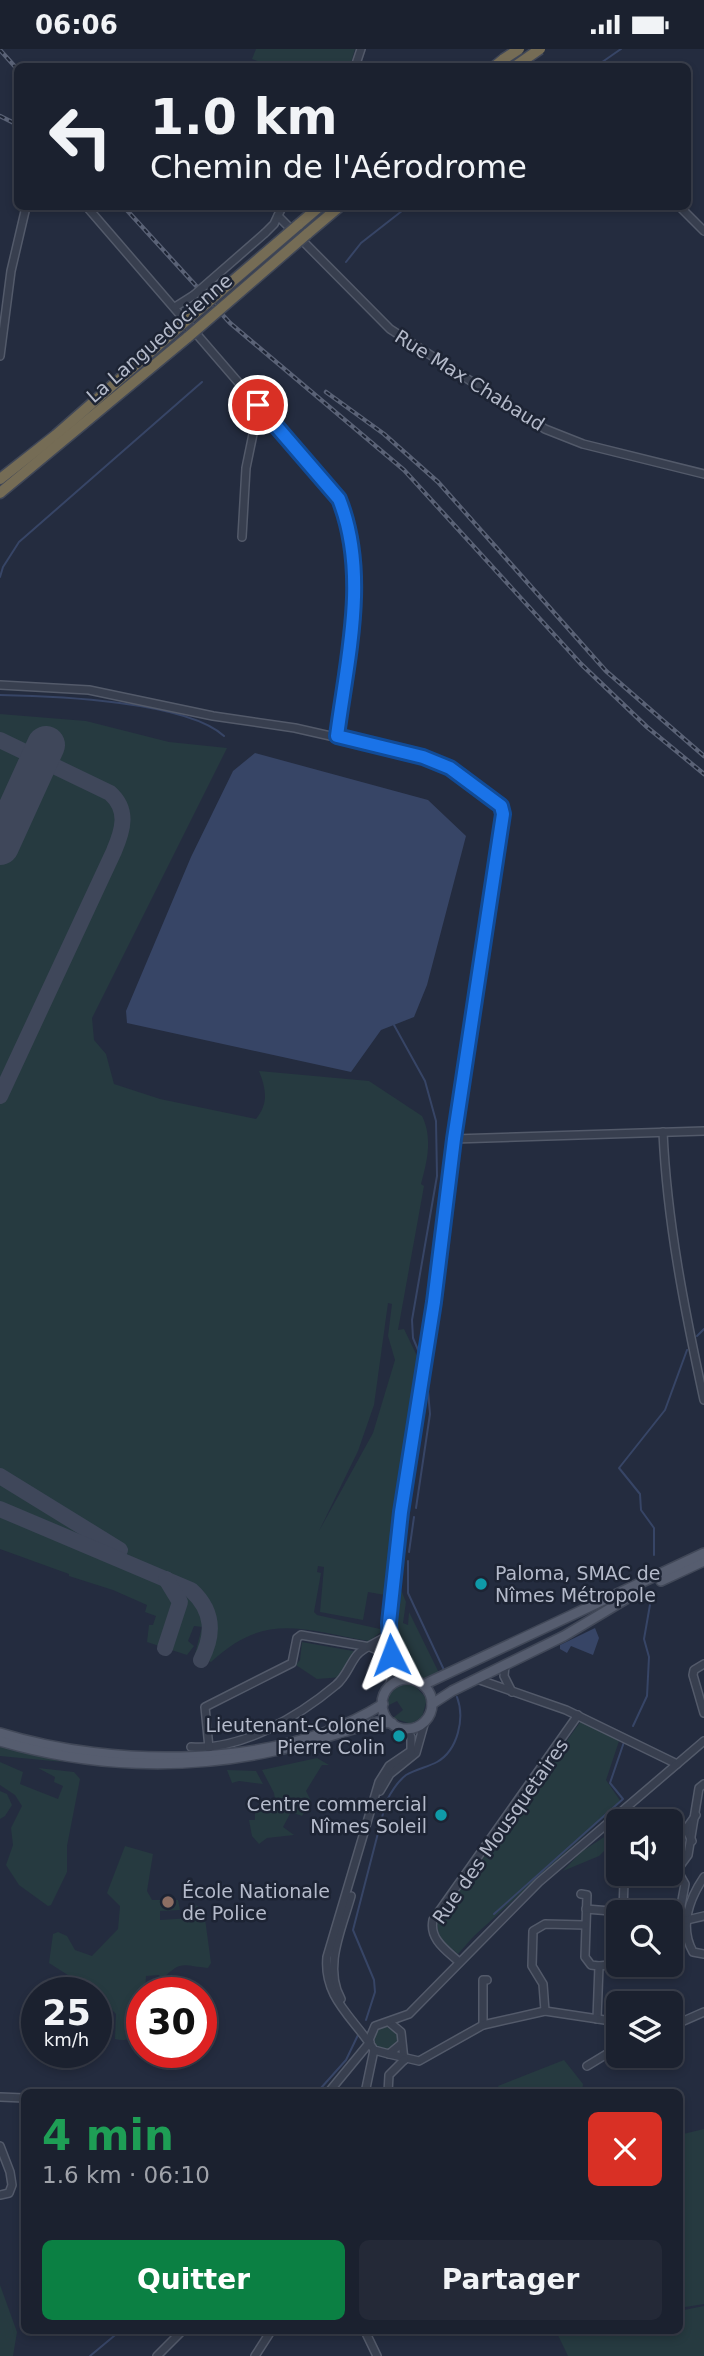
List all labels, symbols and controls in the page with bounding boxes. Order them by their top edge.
text: 06:06 [35,10,118,40]
text: 1.0 km [150,89,338,146]
icon: left [35,91,126,182]
text: Chemin de l'Aérodrome [150,148,527,186]
street label: La Languedocienne [82,269,236,407]
street label: Rue Max Chabaud [391,325,549,435]
pin [228,375,288,435]
icon: arrive [239,386,277,424]
place label: Paloma, SMAC de Nîmes Métropole [495,1562,661,1606]
marker: Paloma, SMAC de Nîmes Métropole [473,1576,489,1592]
position arrow [354,1618,428,1692]
place label: Lieutenant-Colonel Pierre Colin [205,1714,385,1758]
marker: Lieutenant-Colonel Pierre Colin [391,1728,407,1744]
street label: Rue des Mousquetaires [428,1734,572,1928]
place label: Centre commercial Nîmes Soleil [247,1793,427,1837]
marker: Centre commercial Nîmes Soleil [433,1807,449,1823]
map controls [606,1809,683,2068]
button: sound [606,1809,683,1886]
place label: École Nationale de Police [182,1880,330,1924]
marker: École Nationale de Police [160,1894,176,1910]
button: search [606,1900,683,1977]
speed limit sign: 30 [126,1977,217,2068]
button: layers [606,1991,683,2068]
text: 25 [42,1993,91,2033]
text: km/h [44,2029,89,2050]
text: 4 min [42,2111,174,2160]
button: close [588,2112,662,2186]
text: 1.6 km · 06:10 [42,2162,210,2188]
button: Quitter [42,2240,345,2320]
button: Partager [359,2240,662,2320]

